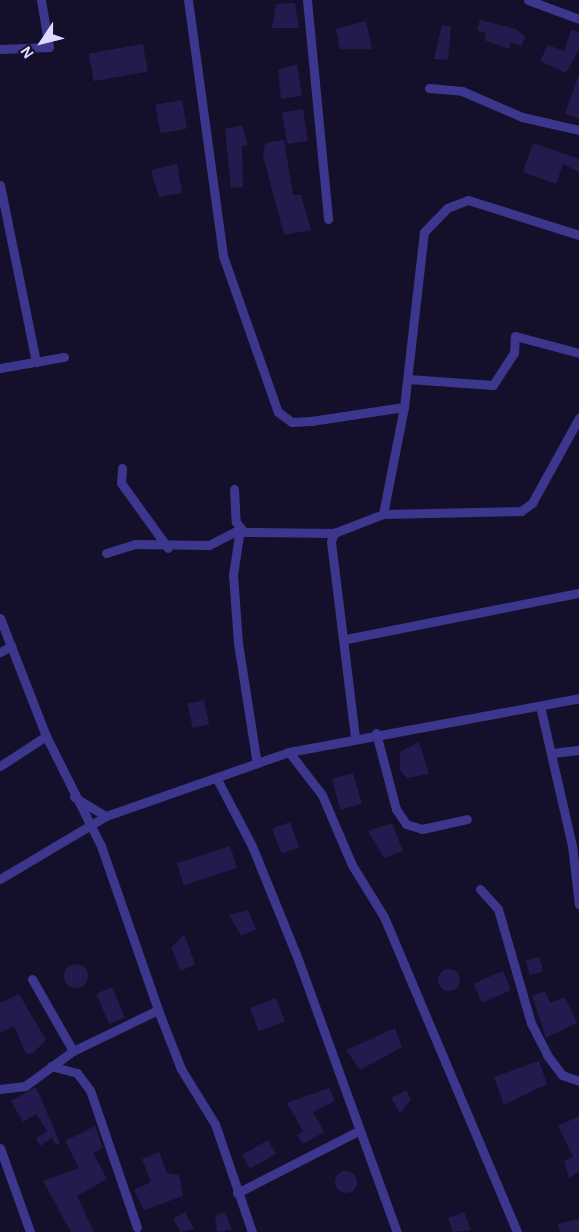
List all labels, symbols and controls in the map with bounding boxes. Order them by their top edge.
north arrow [12,12,72,72]
text: N [18,43,37,61]

